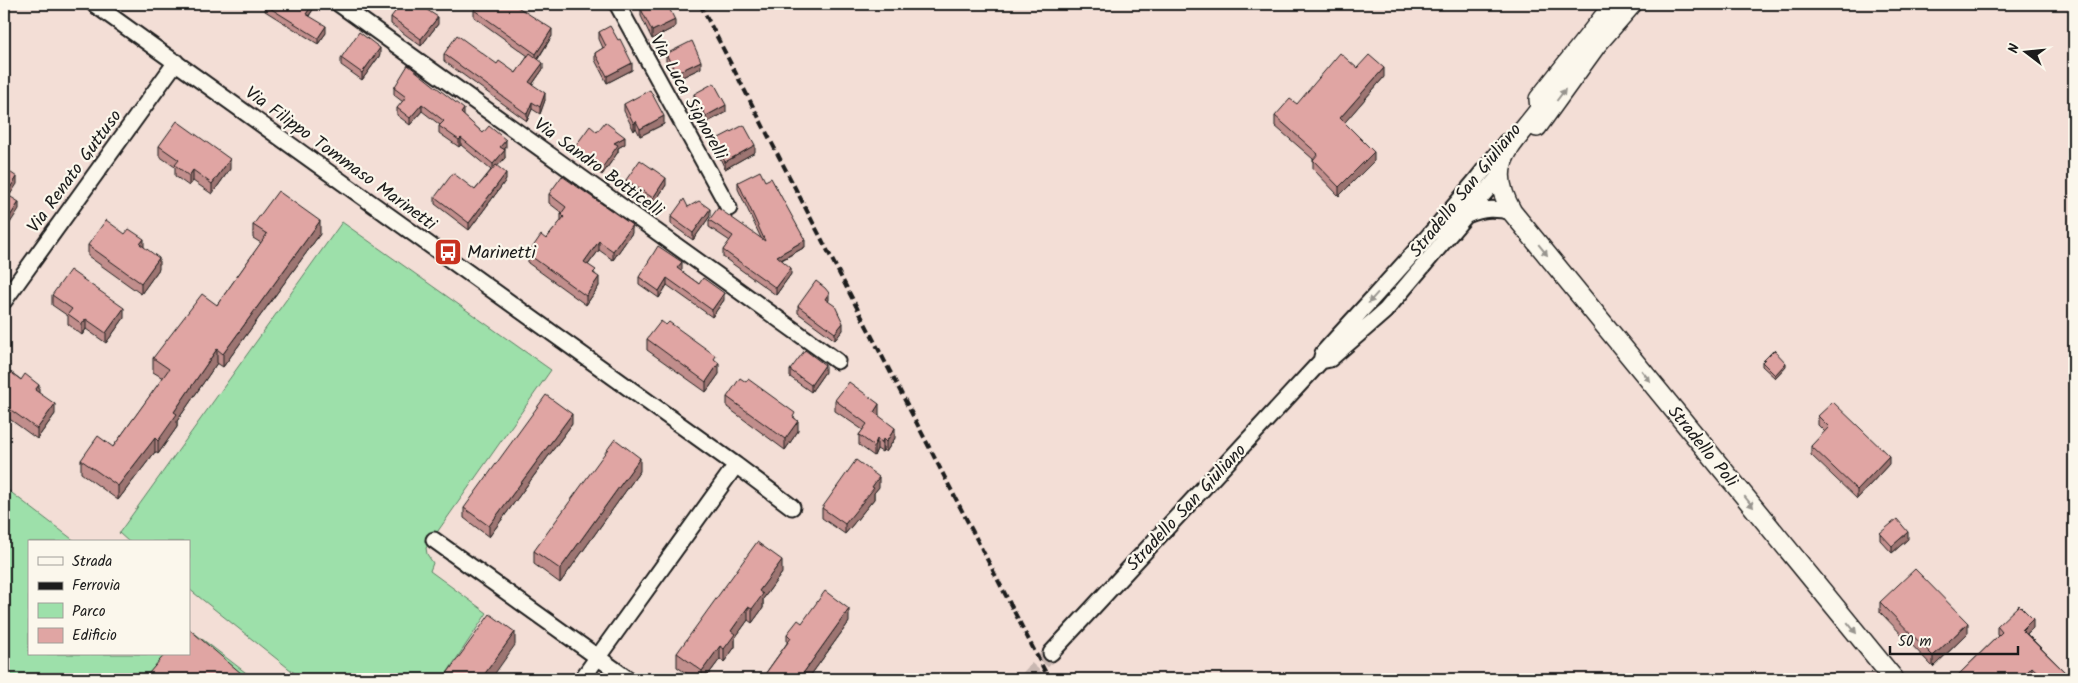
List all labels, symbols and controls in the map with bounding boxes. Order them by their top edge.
north arrow [2000,28,2050,78]
street label: Via Luca Signorelli [641,30,734,166]
text: N [2003,41,2026,56]
street label: Via Filippo Tommaso Marinetti [238,80,443,239]
one-way arrow [1556,88,1566,102]
street label: Via Renato Guttuso [20,104,130,240]
street label: Via Sandro Botticelli [527,111,670,226]
street label: Stradello San Giuliano [1403,117,1530,265]
bus stop icon: Marinetti [433,237,463,267]
place label: Marinetti [467,239,537,268]
one-way arrow [1538,243,1549,256]
one-way arrow [1368,291,1379,304]
one-way arrow [1641,369,1652,382]
street label: Stradello Poli [1659,399,1745,495]
street label: Stradello San Giuliano [1120,437,1254,579]
one-way arrow [1743,495,1754,508]
legend [28,540,190,656]
text: Strada [72,550,112,574]
text: Ferrovia [72,574,120,598]
text: Parco [72,600,106,624]
one-way arrow [1846,621,1857,634]
scale bar [1890,623,2018,655]
text: Edificio [72,624,117,648]
text: 50 m [1898,630,1932,654]

